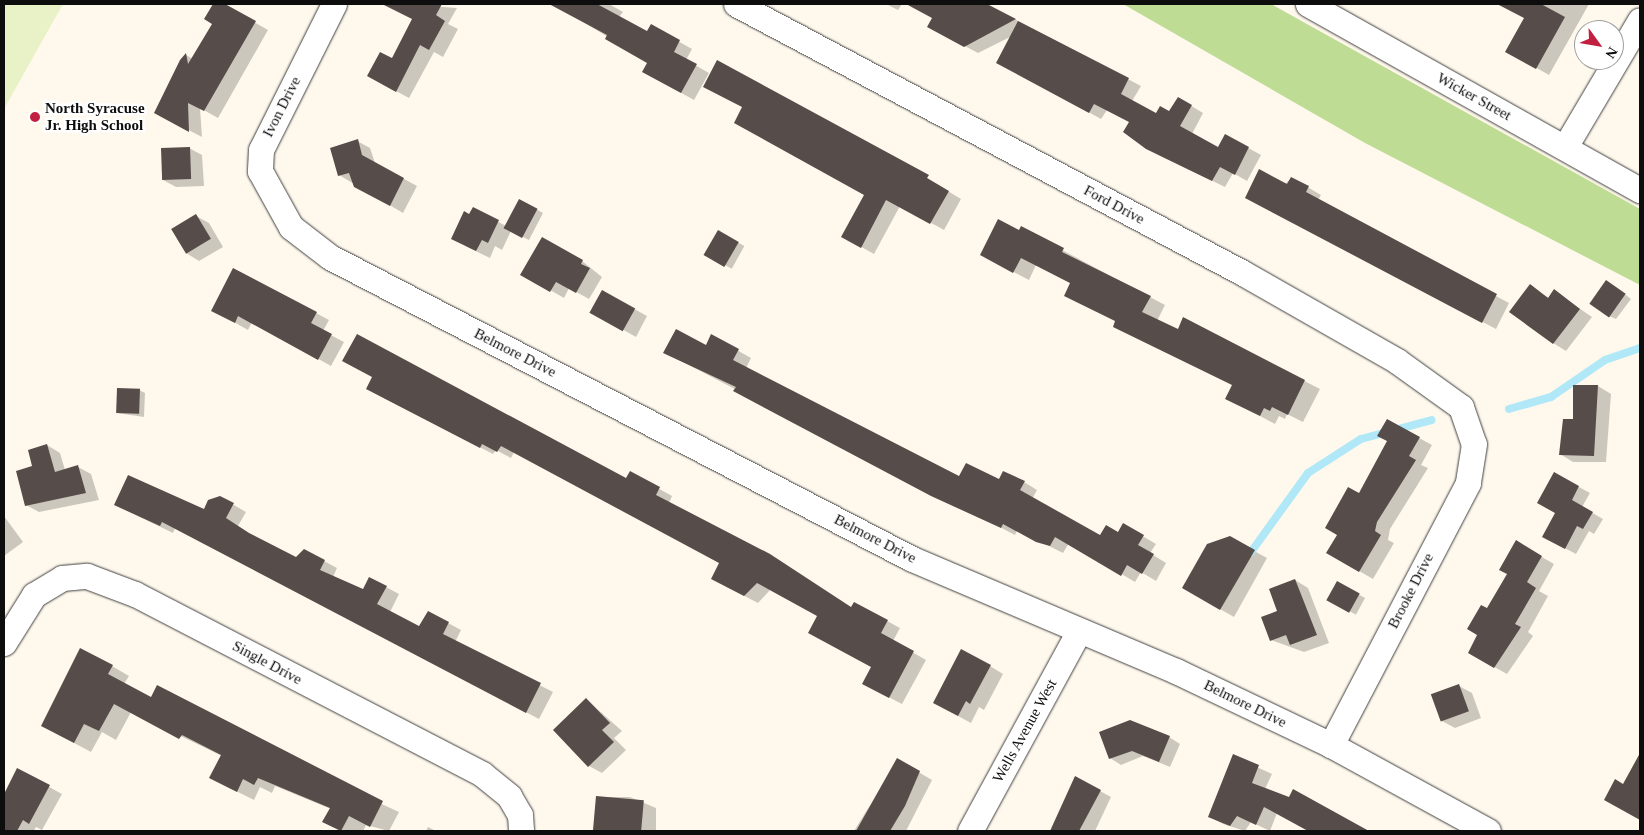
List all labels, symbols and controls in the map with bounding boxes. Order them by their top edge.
north arrow [1574,20,1624,70]
text: N [1602,44,1620,61]
street label: Wicker Street [1434,69,1514,125]
street label: Ivon Drive [259,74,305,140]
place label: North Syracuse Jr. High School [45,99,145,134]
marker: North Syracuse Jr. High School [29,111,41,123]
street label: Ford Drive [1081,182,1147,228]
street label: Belmore Drive [471,325,559,381]
street label: Belmore Drive [831,511,919,567]
street label: Brooke Drive [1384,550,1438,632]
street label: Single Drive [229,637,305,689]
street label: Wells Avenue West [989,676,1061,786]
street label: Belmore Drive [1201,676,1289,732]

